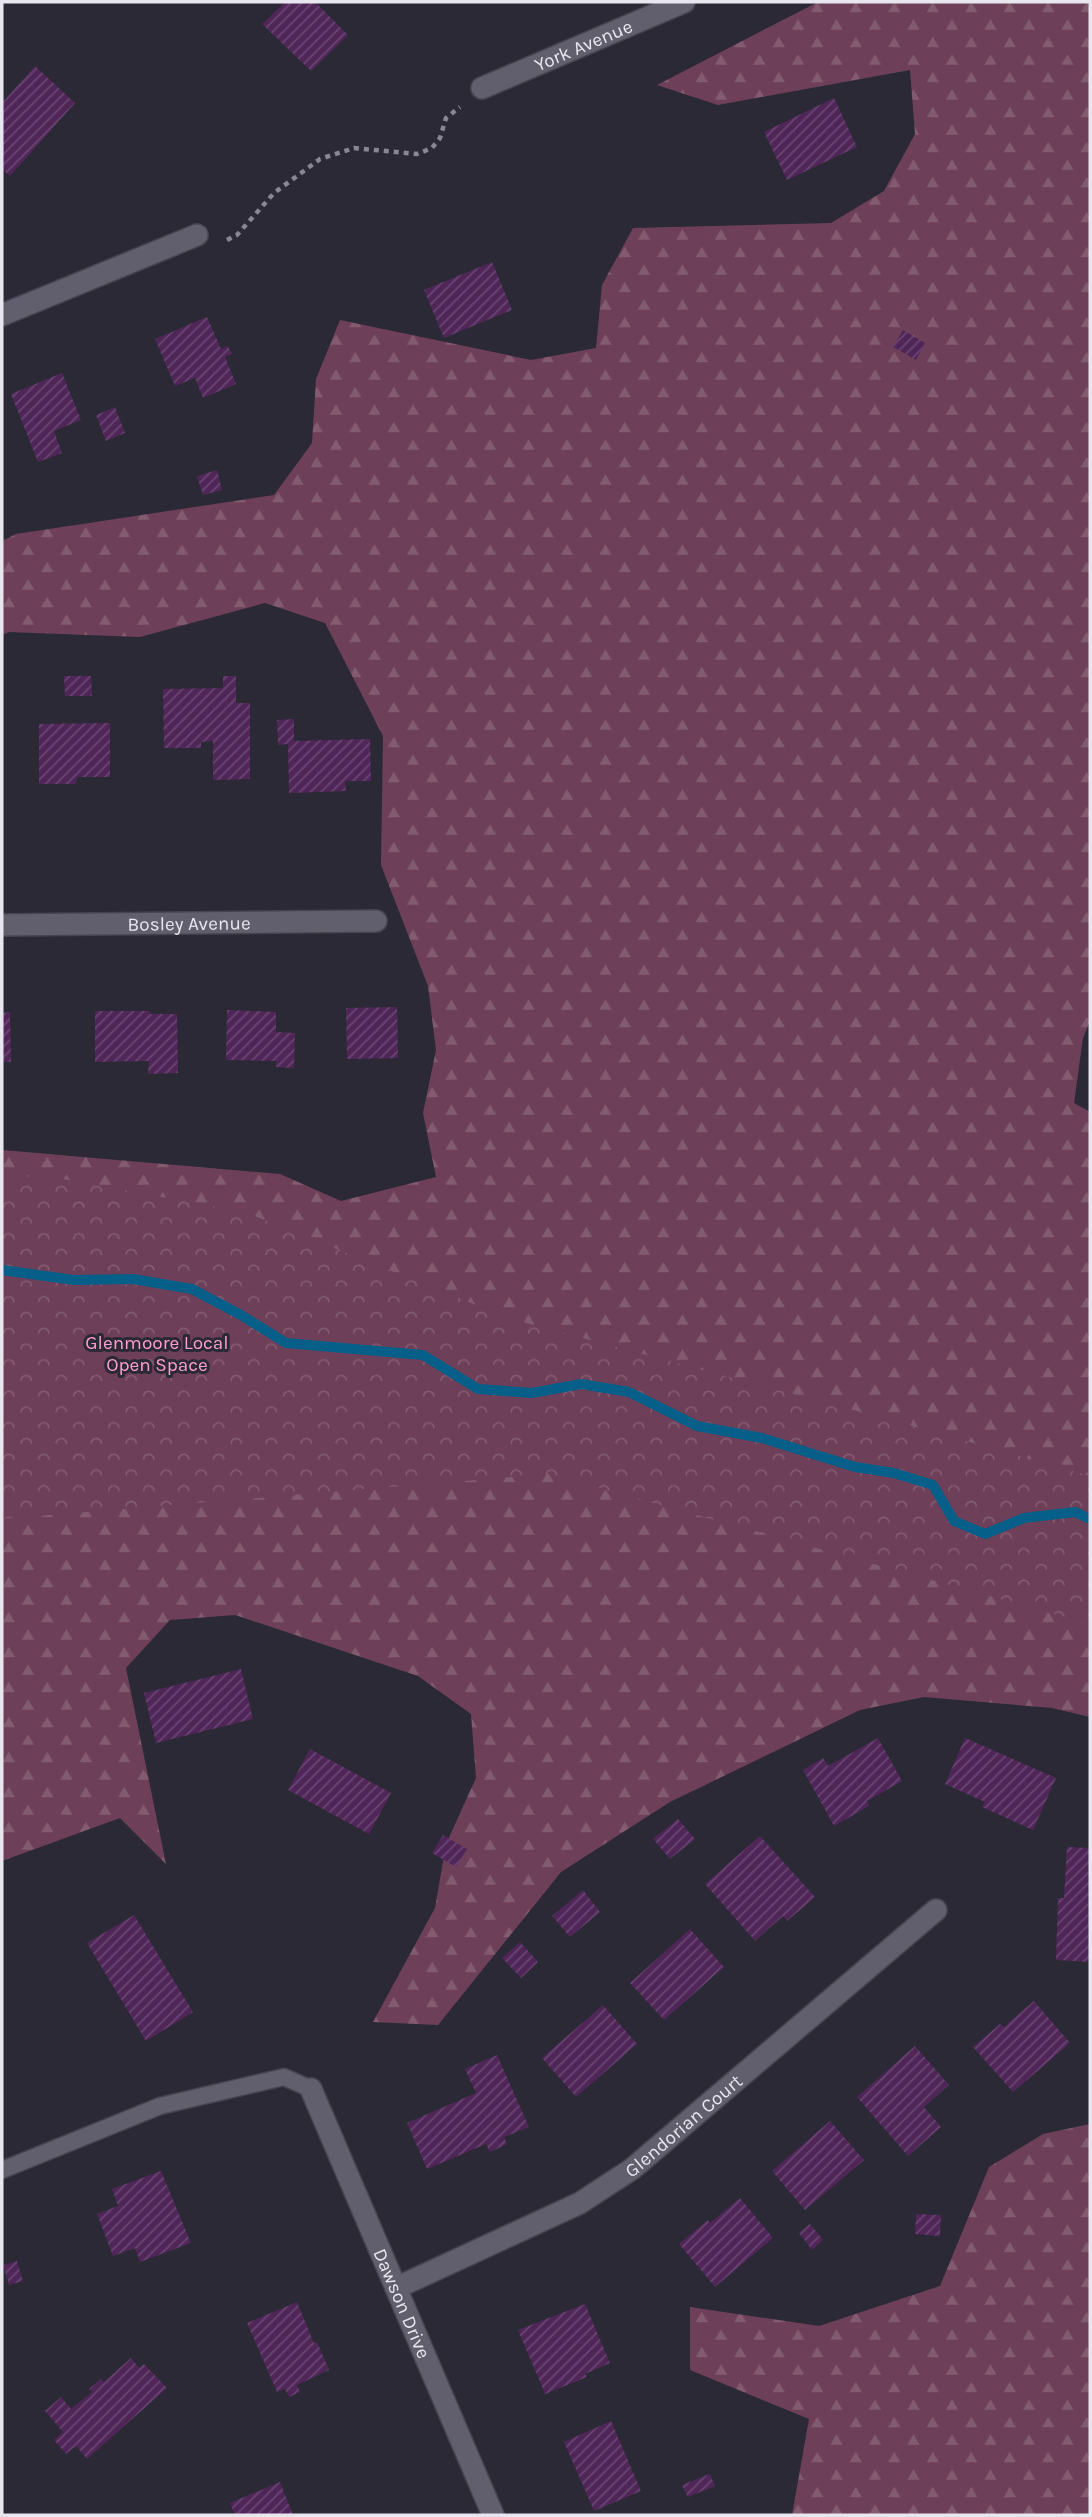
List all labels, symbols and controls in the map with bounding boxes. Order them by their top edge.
street label: York Avenue [531,15,636,76]
street label: Bosley Avenue [127,912,251,936]
park label: Glenmoore Local Open Space [85,1332,229,1376]
street label: Glendorian Court [621,2070,747,2183]
street label: Dawson Drive [368,2245,435,2362]

